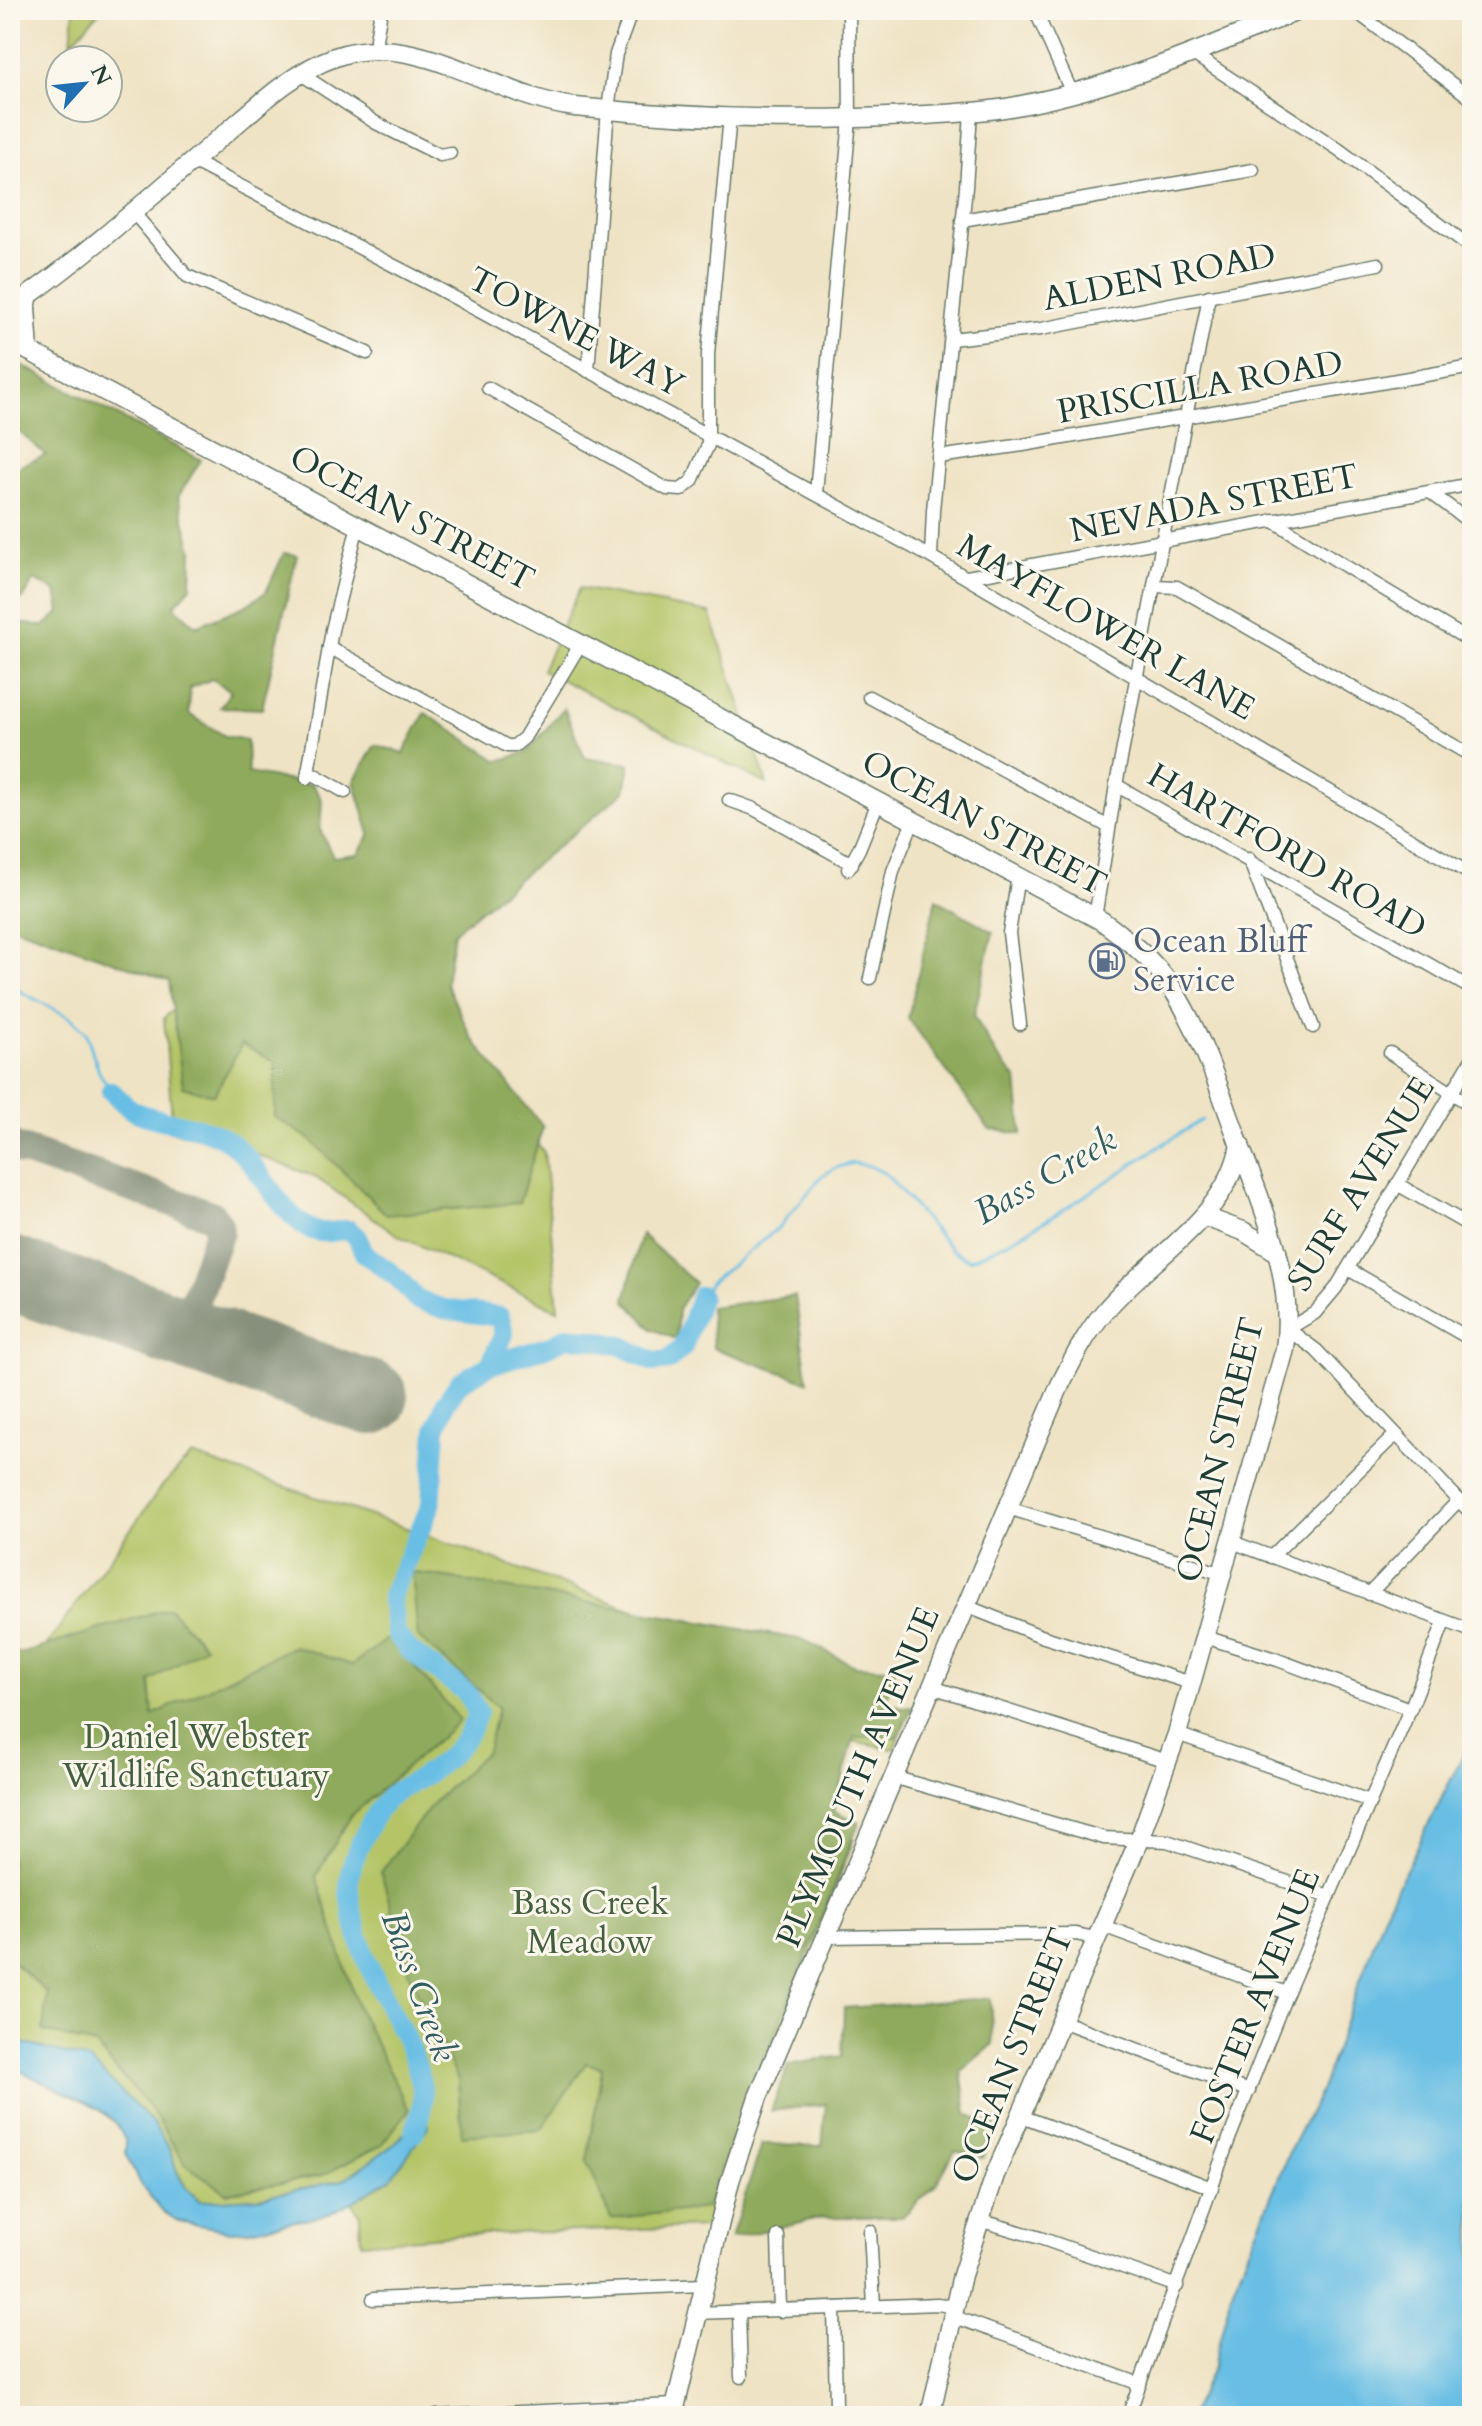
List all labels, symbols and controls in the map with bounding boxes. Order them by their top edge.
north arrow [44,44,124,124]
text: N [83,60,119,91]
street label: ALDEN ROAD [1039,232,1279,322]
street label: TOWNE WAY [460,256,692,408]
street label: PRISCILLA ROAD [1054,339,1346,435]
street label: OCEAN STREET [282,434,542,602]
street label: NEVADA STREET [1066,453,1362,553]
street label: MAYFLOWER LANE [949,523,1263,731]
street label: OCEAN STREET [854,739,1114,907]
street label: HARTFORD ROAD [1139,752,1435,950]
place label: Ocean Bluff Service [1133,918,1313,1003]
fuel station icon: Ocean Bluff Service [1088,942,1126,980]
street label: SURF AVENUE [1277,1068,1445,1300]
water label: Bass Creek [965,1115,1125,1237]
street label: OCEAN STREET [1165,1313,1275,1587]
street label: PLYMOUTH AVENUE [765,1600,951,1954]
park label: Daniel Webster Wildlife Sanctuary [61,1714,330,1799]
street label: FOSTER AVENUE [1179,1862,1331,2150]
park label: Bass Creek Meadow [511,1880,669,1965]
water label: Bass Creek [369,1904,469,2068]
street label: OCEAN STREET [940,1922,1084,2190]

